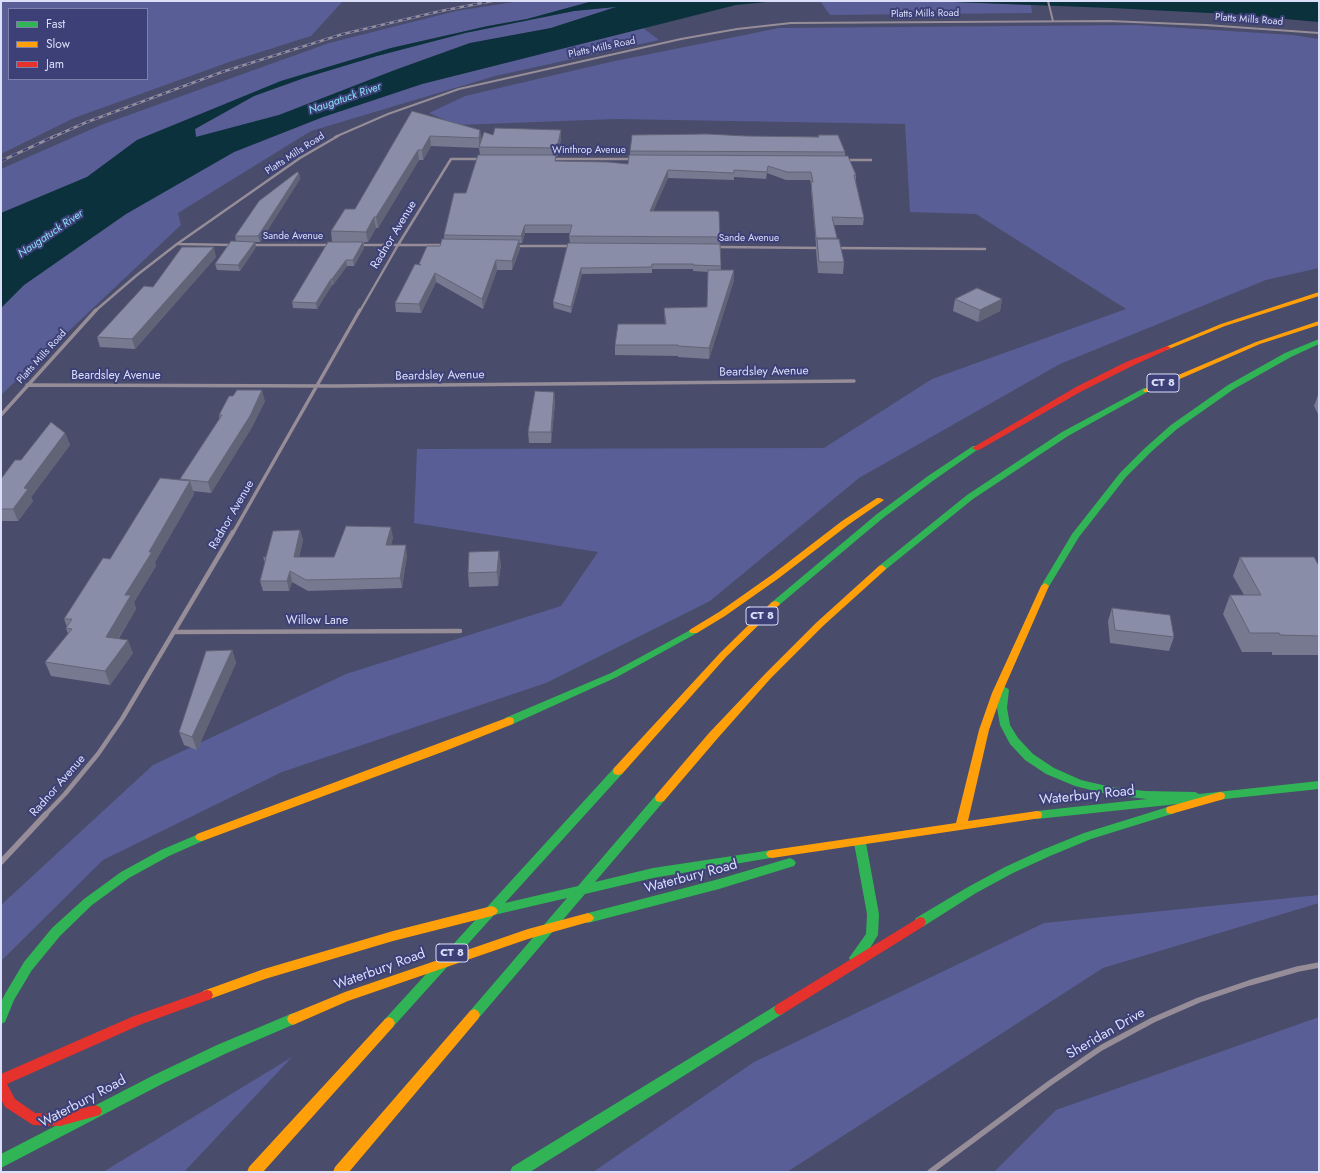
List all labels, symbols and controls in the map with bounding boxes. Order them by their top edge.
street label: Platts Mills Road [891,7,959,21]
legend [8,8,148,80]
street label: Platts Mills Road [1215,12,1283,28]
text: Fast [46,15,65,33]
text: Slow [46,35,70,53]
street label: Platts Mills Road [567,35,637,61]
text: Jam [46,55,64,73]
water label: Naugatuck River [307,80,383,118]
street label: Platts Mills Road [263,130,327,178]
street label: Winthrop Avenue [552,145,626,157]
street label: Radnor Avenue [368,198,420,272]
water label: Naugatuck River [16,207,86,261]
street label: Sande Avenue [263,231,323,243]
street label: Sande Avenue [719,233,779,245]
street label: Platts Mills Road [15,328,69,386]
street label: Beardsley Avenue [719,364,809,380]
street label: Beardsley Avenue [395,368,485,384]
street label: Beardsley Avenue [71,369,161,383]
road number: CT 8 [1147,374,1179,392]
street label: Radnor Avenue [206,478,258,552]
road number: CT 8 [746,607,778,625]
street label: Willow Lane [286,614,348,628]
street label: Radnor Avenue [27,752,89,820]
street label: Waterbury Road [1039,783,1135,809]
street label: Waterbury Road [643,857,739,897]
road number: CT 8 [436,944,468,962]
street label: Waterbury Road [332,946,428,994]
street label: Sheridan Drive [1064,1005,1148,1063]
street label: Waterbury Road [37,1072,129,1132]

